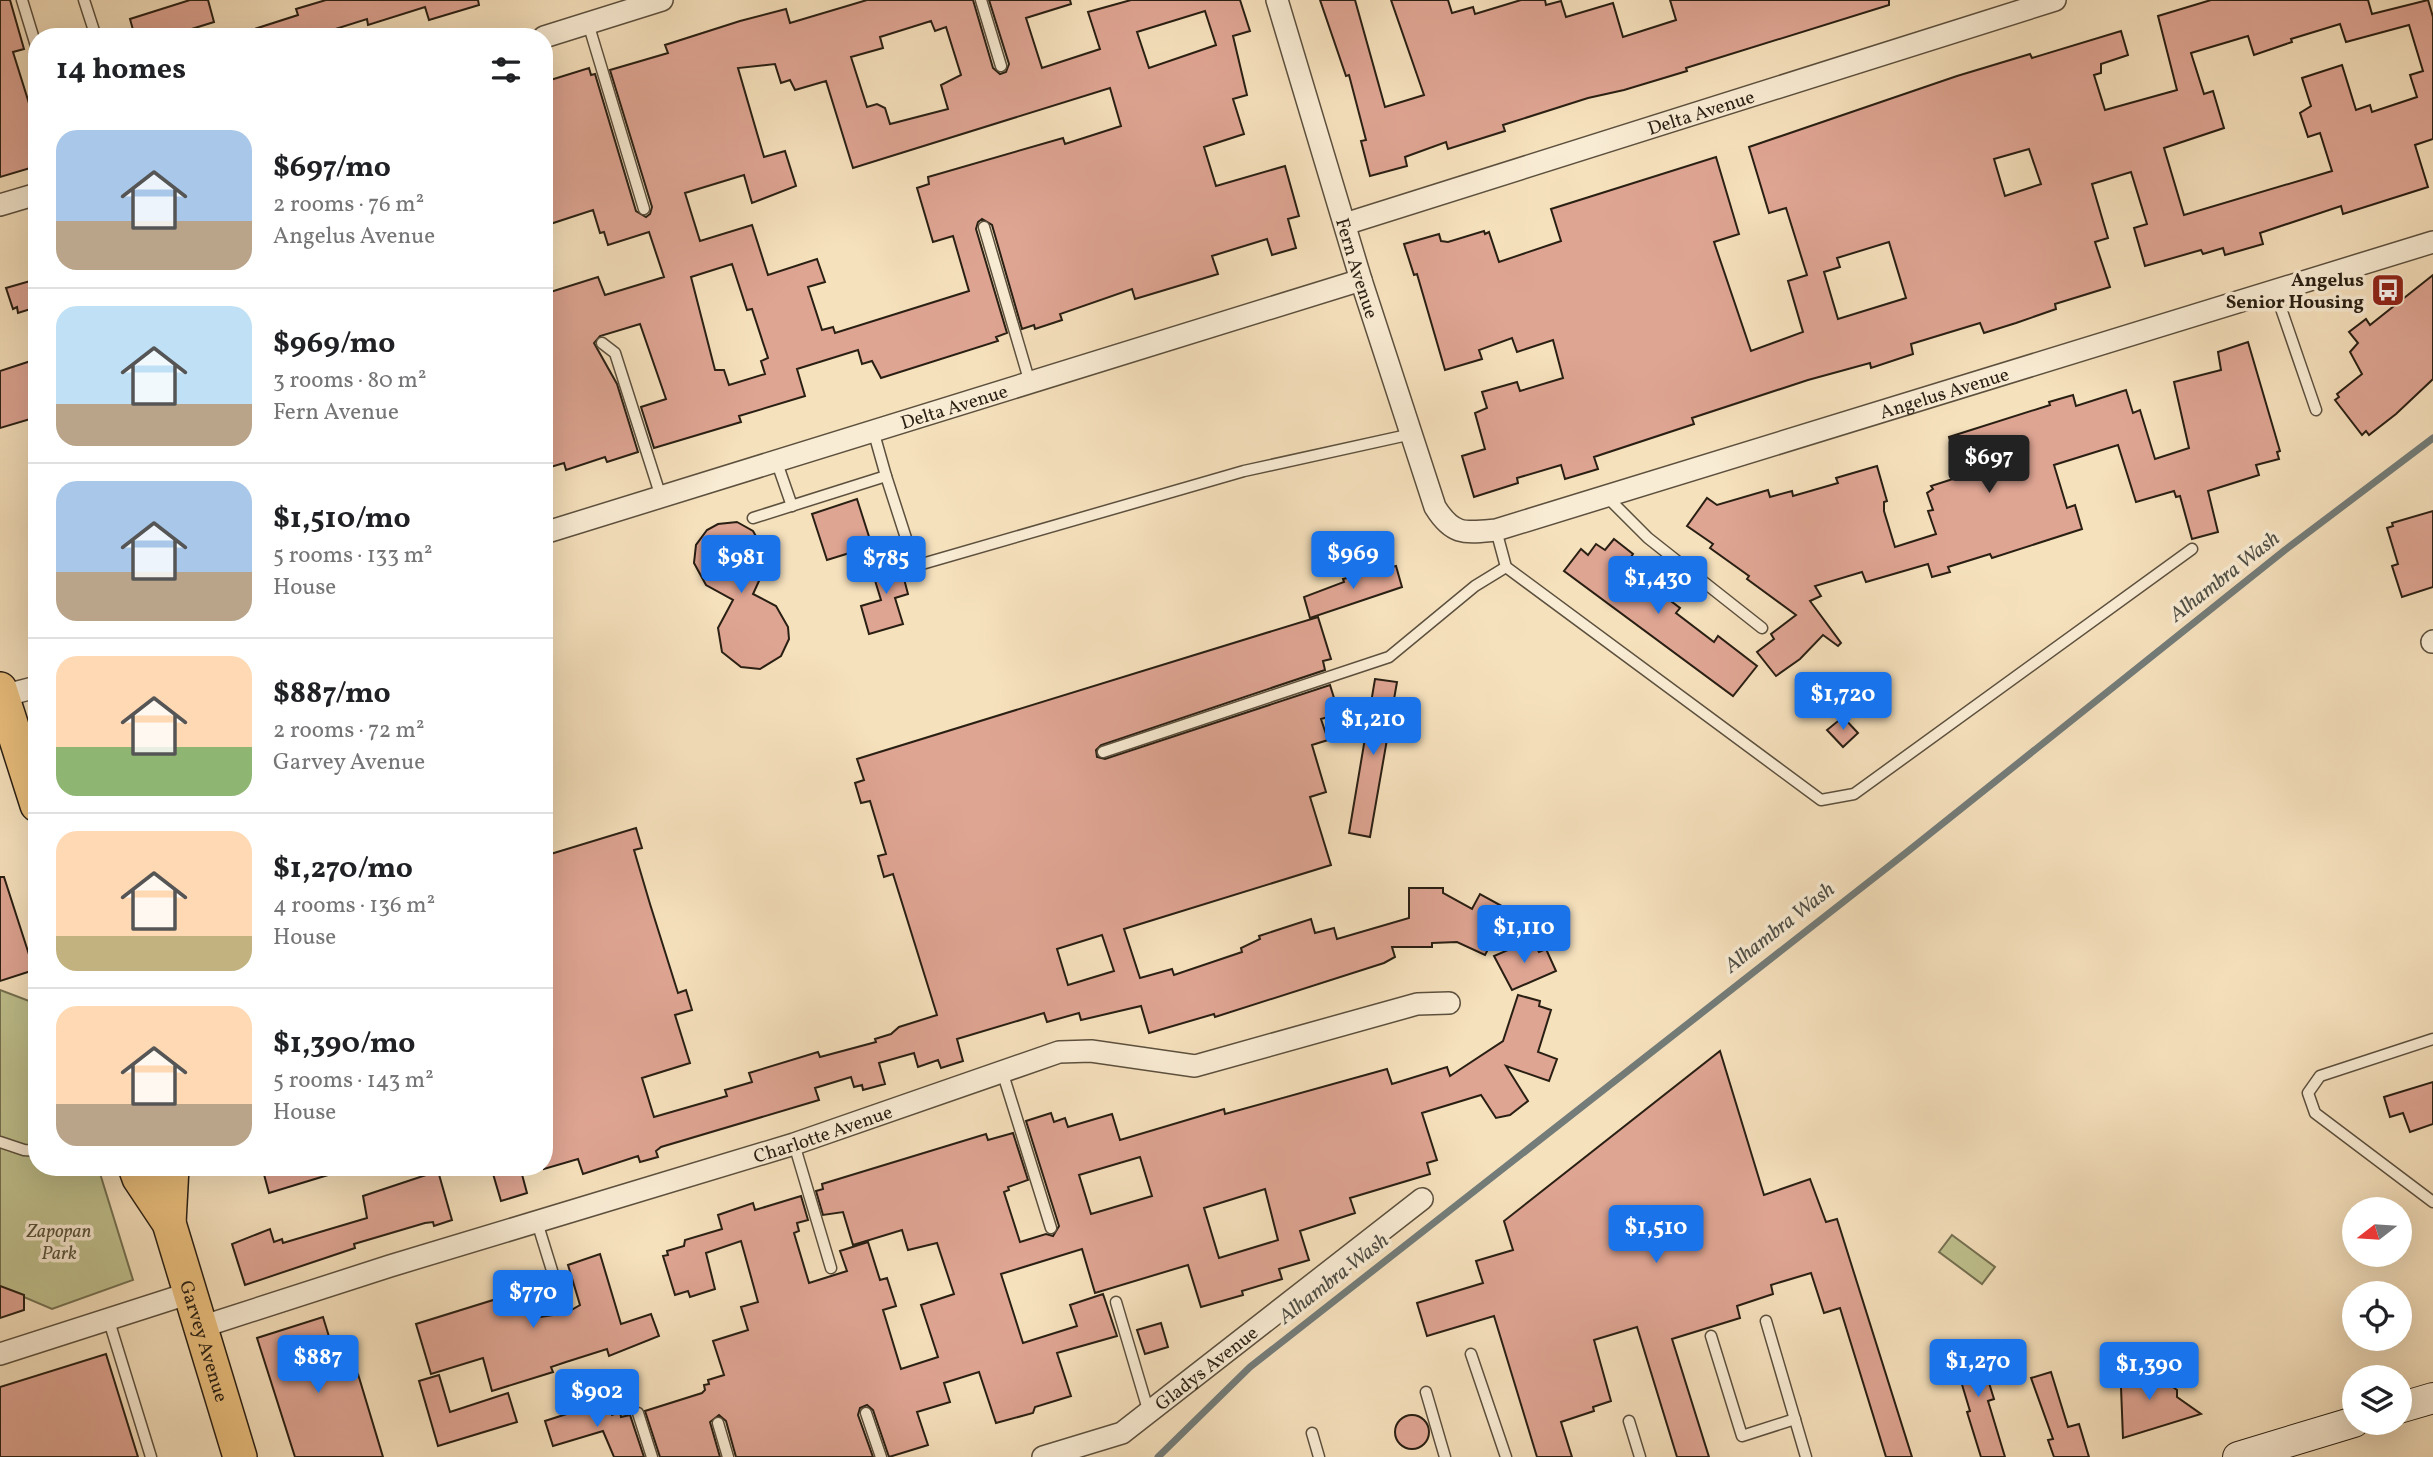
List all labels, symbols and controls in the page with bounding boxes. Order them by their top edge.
text: 14 homes [56,49,186,91]
icon: filters [487,51,525,89]
street label: Delta Avenue [1645,85,1758,143]
text: $697/mo [273,147,391,189]
icon: home [112,158,196,242]
text: 2 rooms · 76 m² [273,189,424,221]
street label: Fern Avenue [1328,215,1384,322]
text: Angelus Avenue [273,221,435,253]
place label: Angelus Senior Housing [2226,268,2364,316]
bus stop icon: Angelus Senior Housing [2369,271,2407,309]
text: $969/mo [273,323,395,365]
icon: home [112,334,196,418]
street label: Angelus Avenue [1877,362,2013,426]
text: 3 rooms · 80 m² [273,365,426,397]
street label: Delta Avenue [898,379,1011,437]
text: Fern Avenue [273,397,399,429]
pin: $697 [1948,435,2030,495]
text: $697 [1964,442,2014,474]
text: $1,510/mo [273,498,411,540]
icon: home [112,509,196,593]
water label: Alhambra Wash [2163,525,2286,630]
pin: $969 [1312,532,1394,591]
pin: $981 [700,536,782,595]
pin: $785 [845,536,927,596]
text: $969 [1327,538,1379,570]
text: 5 rooms · 133 m² [273,540,433,572]
text: $981 [717,542,765,574]
text: $785 [863,543,909,575]
pin: $1,430 [1601,556,1715,616]
text: $1,430 [1624,563,1692,595]
text: House [273,572,336,604]
pin: $1,720 [1786,672,1900,732]
text: $887/mo [273,673,391,715]
text: $1,720 [1811,679,1875,711]
icon: home [112,684,196,768]
pin: $1,210 [1316,698,1430,757]
text: $1,210 [1341,704,1405,736]
text: 2 rooms · 72 m² [273,715,424,747]
text: Garvey Avenue [273,747,425,779]
text: $1,270/mo [273,848,413,890]
icon: home [112,859,196,943]
water label: Alhambra Wash [1718,876,1841,981]
text: 4 rooms · 136 m² [273,890,435,922]
pin: $1,110 [1467,906,1581,965]
text: $1,110 [1493,912,1555,944]
text: House [273,922,336,954]
text: $1,390/mo [273,1023,415,1065]
icon: home [112,1034,196,1118]
text: 5 rooms · 143 m² [273,1065,434,1097]
text: House [273,1097,336,1129]
street label: Charlotte Avenue [751,1100,896,1171]
north arrow [2342,1197,2412,1267]
map controls [2342,1197,2412,1435]
pin: $1,510 [1599,1206,1713,1265]
text: $1,510 [1625,1212,1687,1244]
park label: Zapopan Park [26,1219,91,1267]
water label: Alhambra Wash [1272,1227,1395,1332]
pin: $770 [492,1270,574,1330]
text: $770 [509,1277,557,1309]
street label: Garvey Avenue [172,1278,234,1405]
button: locate [2342,1281,2412,1351]
street label: Gladys Avenue [1150,1321,1264,1418]
pin: $887 [277,1336,359,1395]
pin: $1,270 [1921,1340,2035,1399]
text: $887 [294,1342,342,1374]
pin: $1,390 [2092,1342,2206,1402]
text: $1,270 [1946,1346,2010,1378]
text: $1,390 [2116,1349,2182,1381]
button: layers [2342,1365,2412,1435]
pin: $902 [556,1370,638,1429]
text: $902 [571,1376,623,1408]

